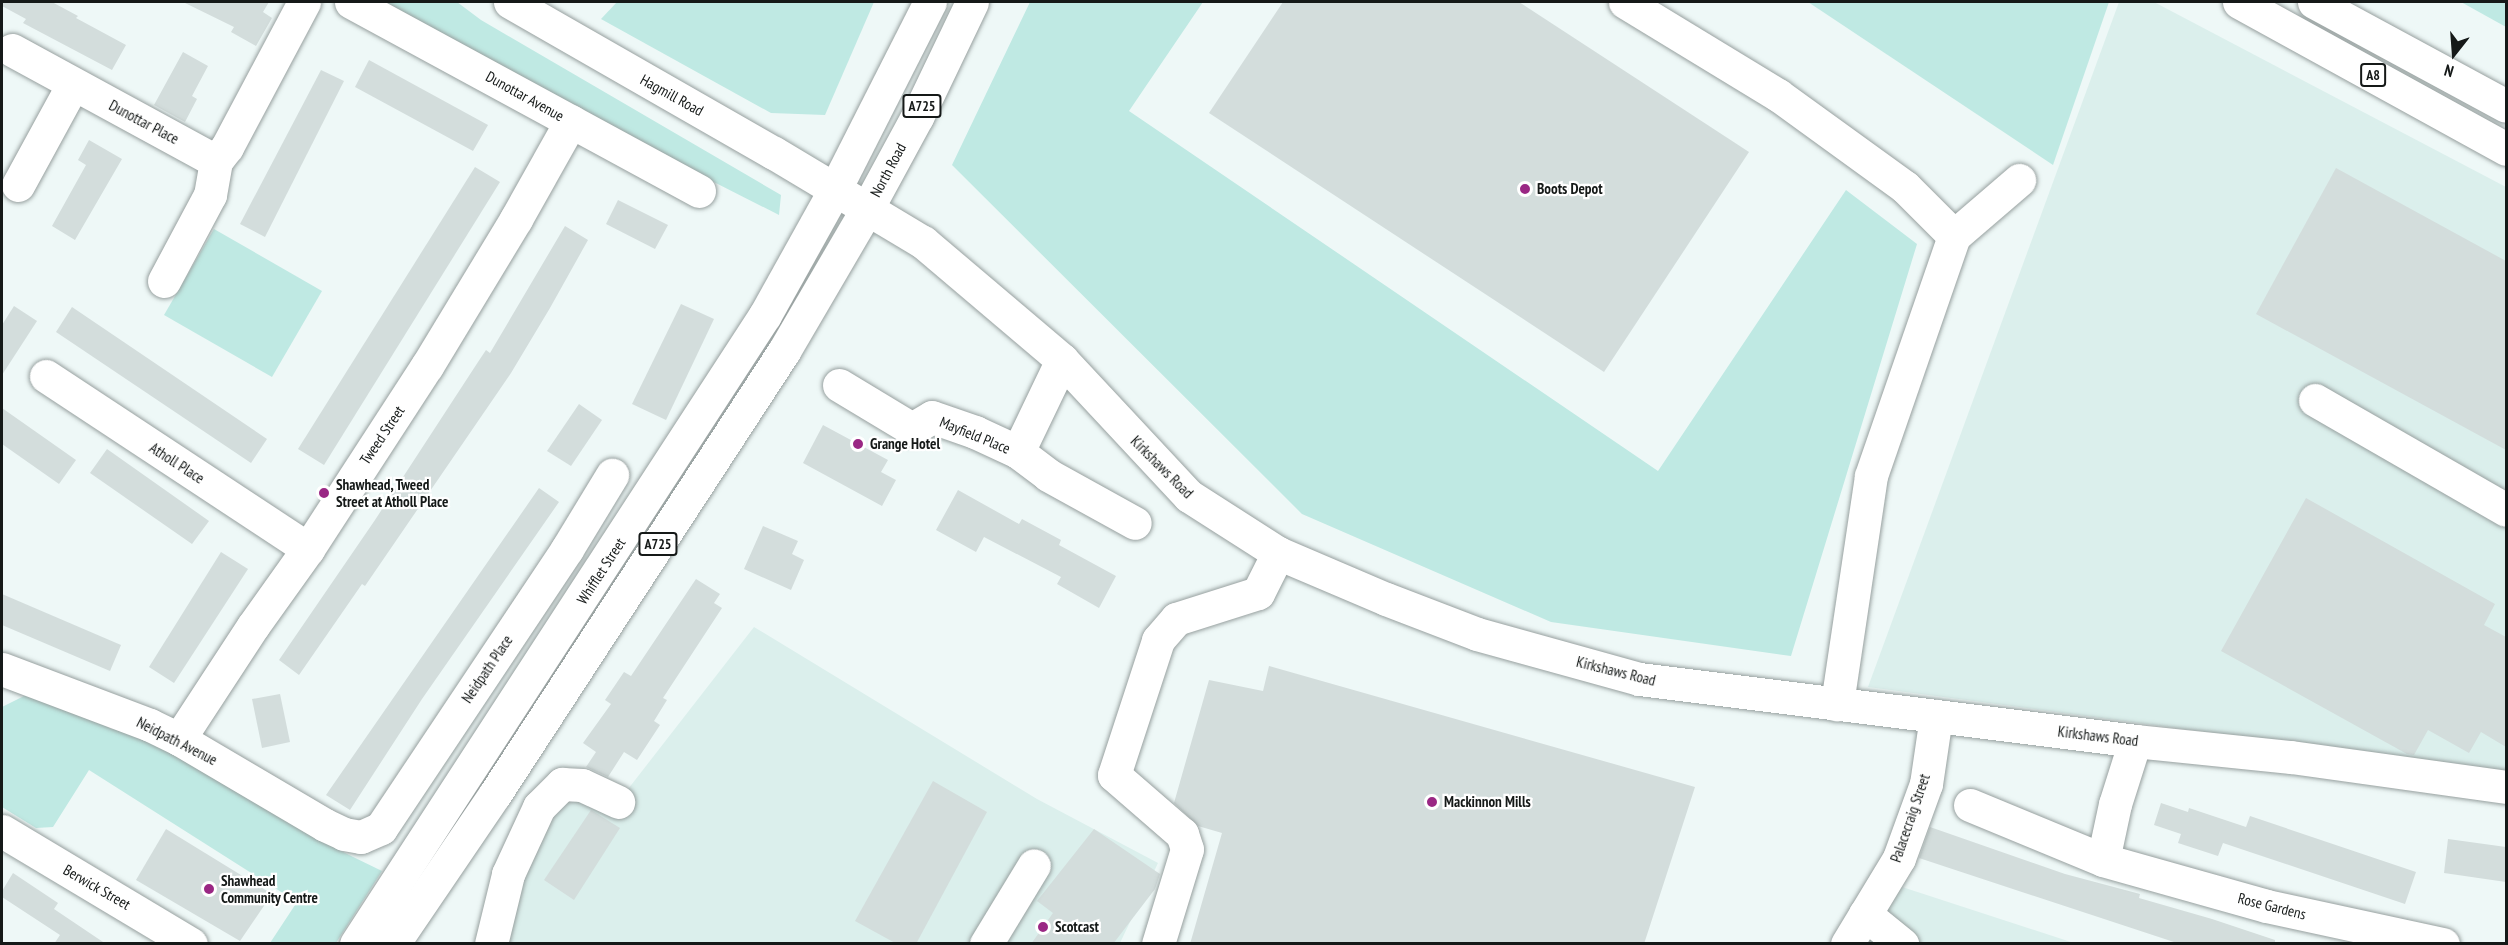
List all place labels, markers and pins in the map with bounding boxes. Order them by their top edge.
place label: Boots Depot [1537,180,1603,198]
marker: Boots Depot [1518,182,1532,196]
place label: Grange Hotel [870,435,940,453]
marker: Grange Hotel [851,437,865,451]
place label: Shawhead, Tweed Street at Atholl Place [336,475,449,510]
marker: Shawhead, Tweed Street at Atholl Place [317,486,331,500]
place label: Mackinnon Mills [1444,793,1531,811]
marker: Mackinnon Mills [1425,795,1439,809]
place label: Shawhead Community Centre [221,871,319,906]
marker: Shawhead Community Centre [202,882,216,896]
place label: Scotcast [1055,918,1099,936]
marker: Scotcast [1036,920,1050,934]

